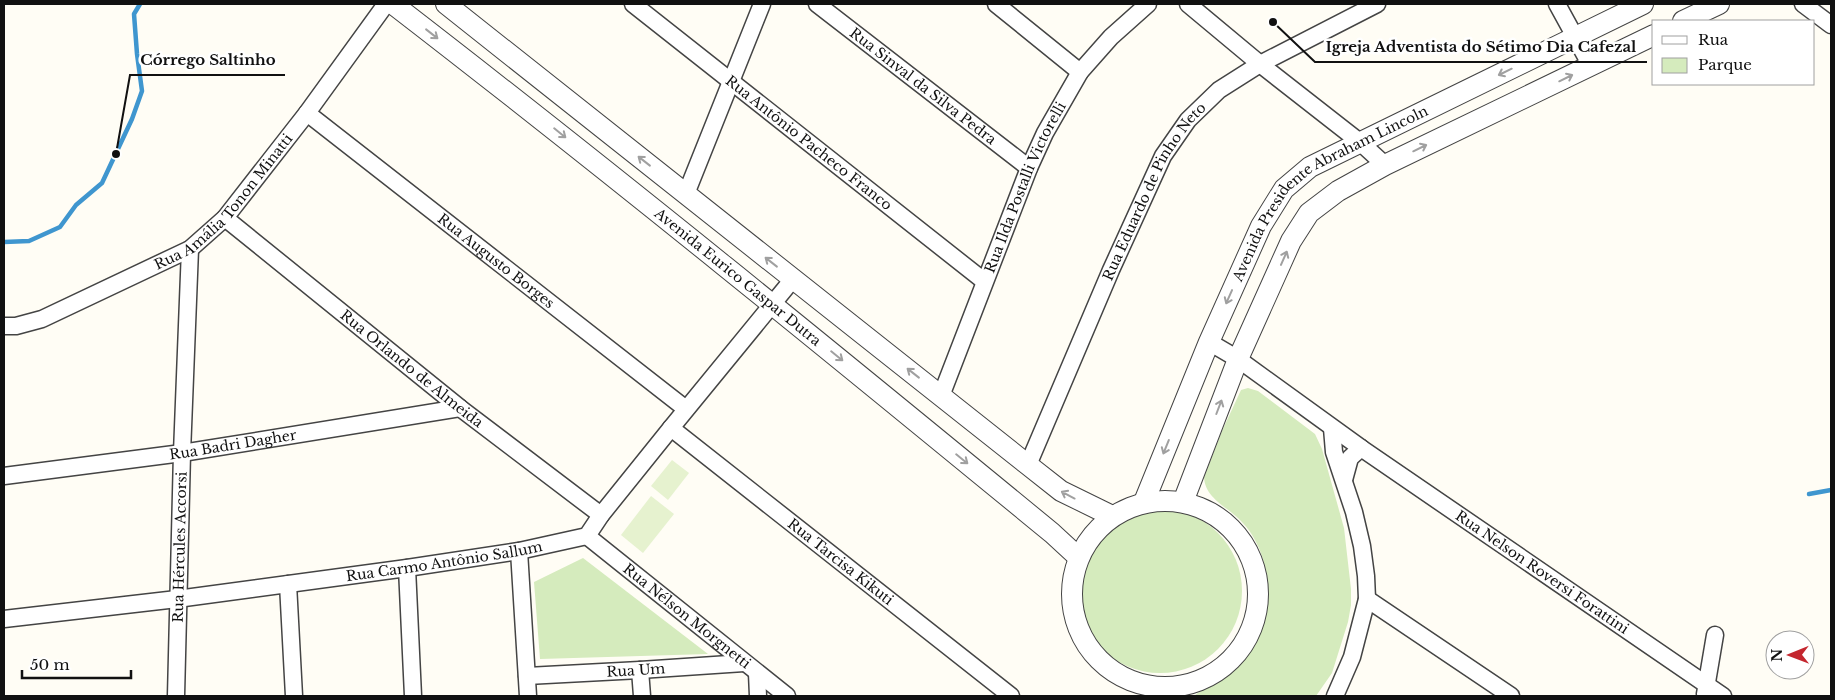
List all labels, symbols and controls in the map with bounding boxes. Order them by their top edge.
legend [1652,20,1815,85]
street label: Rua Sinval da Silva Pedra [846,24,1000,149]
one-way arrow [425,28,438,39]
text: Rua [1698,30,1729,49]
callout: Igreja Adventista do Sétimo Dia Cafezal [1315,32,1647,62]
text: Igreja Adventista do Sétimo Dia Cafezal [1326,37,1637,56]
callout: Córrego Saltinho [130,45,285,75]
text: Córrego Saltinho [140,50,276,69]
text: Parque [1698,55,1752,74]
one-way arrow [1498,67,1513,77]
street label: Rua Antônio Pacheco Franco [722,72,896,214]
one-way arrow [1558,73,1573,82]
street label: Rua Ilda Postalli Victorelli [980,98,1070,276]
street label: Rua Eduardo de Pinho Neto [1099,99,1210,283]
street label: Avenida Presidente Abraham Lincoln [1228,101,1431,285]
one-way arrow [553,128,566,139]
street label: Rua Amália Tonon Minatti [151,130,297,274]
one-way arrow [1412,143,1427,153]
one-way arrow [637,156,651,166]
street label: Avenida Eurico Gaspar Dutra [650,204,825,350]
street label: Rua Augusto Borges [434,209,558,312]
one-way arrow [1279,251,1289,266]
one-way arrow [765,256,778,267]
one-way arrow [1224,289,1234,304]
street label: Rua Orlando de Almeida [337,306,487,432]
one-way arrow [830,350,843,362]
one-way arrow [906,368,919,379]
one-way arrow [1215,400,1225,415]
street label: Rua Badri Dagher [168,426,298,464]
one-way arrow [1161,439,1171,454]
one-way arrow [955,454,968,465]
street label: Rua Hércules Accorsi [169,471,191,623]
one-way arrow [1062,489,1076,499]
street label: Rua Nelson Roversi Forattini [1452,506,1632,638]
street label: Rua Tarcisa Kikuti [784,514,897,609]
street label: Rua Carmo Antônio Sallum [345,537,544,585]
street label: Rua Nélson Morgnetti [620,559,755,673]
north arrow [1765,630,1815,680]
scale bar [22,648,131,680]
text: N [1768,648,1786,662]
text: 50 m [30,655,70,674]
street label: Rua Um [606,659,666,681]

